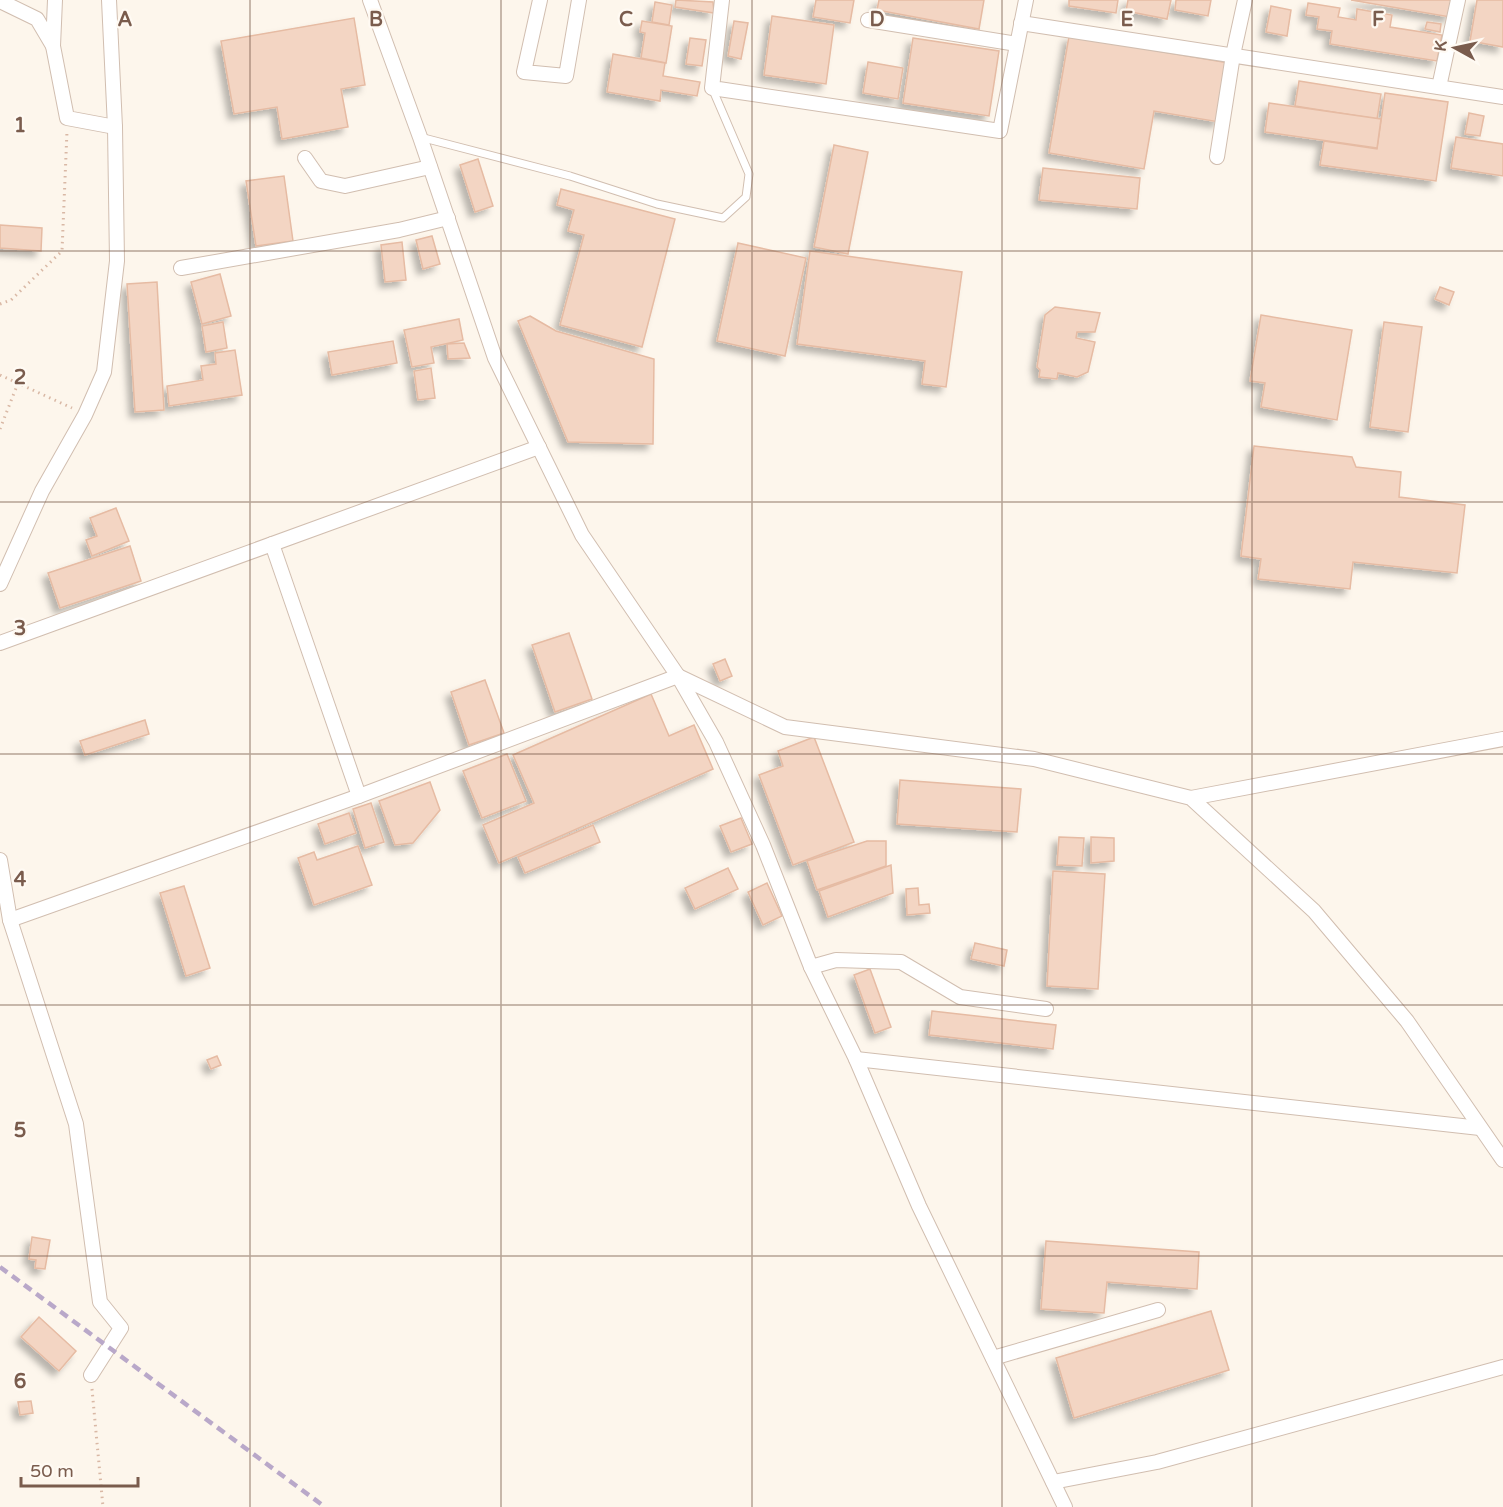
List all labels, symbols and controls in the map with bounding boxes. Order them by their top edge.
text: A [118,8,133,32]
text: B [369,8,383,32]
text: C [619,8,633,32]
text: D [869,8,885,32]
text: E [1121,8,1134,32]
text: F [1372,8,1384,32]
north arrow [1425,18,1485,78]
text: K [1430,39,1452,53]
text: 1 [14,114,26,138]
text: 2 [14,366,26,390]
text: 3 [14,617,26,641]
text: 4 [14,868,27,892]
text: 5 [14,1119,26,1143]
text: 6 [14,1370,26,1394]
scale bar [21,1450,138,1488]
text: 50 m [30,1460,74,1482]

